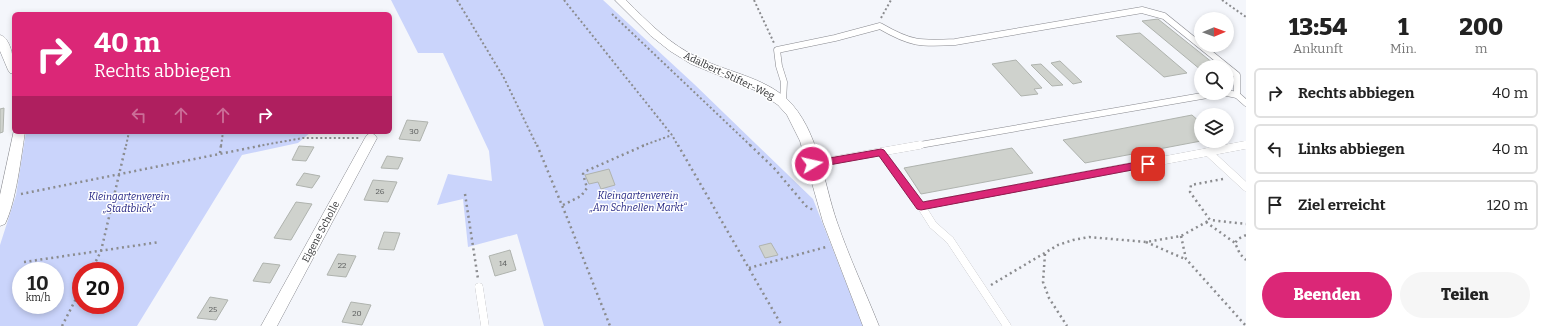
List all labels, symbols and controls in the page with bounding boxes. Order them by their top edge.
north arrow [1194,12,1234,52]
map controls [1194,12,1234,148]
text: 13:54 [1289,13,1347,41]
text: 1 [1398,13,1409,41]
text: 200 [1459,13,1503,41]
text: 40 m [94,26,161,59]
icon: right [28,28,80,80]
text: Ankunft [1293,41,1343,56]
text: Min. [1390,41,1417,56]
text: m [1475,41,1487,56]
street label: Adalbert-Stifter-Weg [682,50,777,103]
text: Rechts abbiegen [94,60,231,82]
button: search [1194,60,1234,100]
icon: right [1264,82,1286,104]
text: Rechts abbiegen [1298,84,1414,102]
text: 40 m [1492,84,1528,102]
icon: left [128,104,150,126]
icon: ahead [170,104,192,126]
icon: ahead [212,104,234,126]
icon: right [254,104,276,126]
button: layers [1194,108,1234,148]
house number: 30 [409,127,419,136]
icon: left [1264,138,1286,160]
text: Links abbiegen [1298,140,1405,158]
text: 40 m [1492,140,1528,158]
position arrow [791,143,833,185]
pin [1131,147,1165,181]
icon: arrive [1137,153,1159,175]
house number: 26 [375,187,385,196]
park label: Kleingartenverein „Am Schnellen Markt“ [588,190,687,214]
park label: Kleingartenverein „Stadtblick“ [88,191,170,215]
icon: arrive [1264,194,1286,216]
text: Ziel erreicht [1298,196,1386,214]
text: 120 m [1487,196,1528,214]
street label: Eigene Scholle [300,199,342,265]
house number: 14 [499,259,507,268]
house number: 22 [338,261,346,270]
speed limit sign: 20 [72,262,124,314]
text: 10 [27,271,49,295]
button: Beenden [1262,272,1392,318]
button: Teilen [1400,272,1530,318]
text: km/h [26,292,50,304]
house number: 25 [209,305,217,314]
house number: 20 [352,309,362,318]

